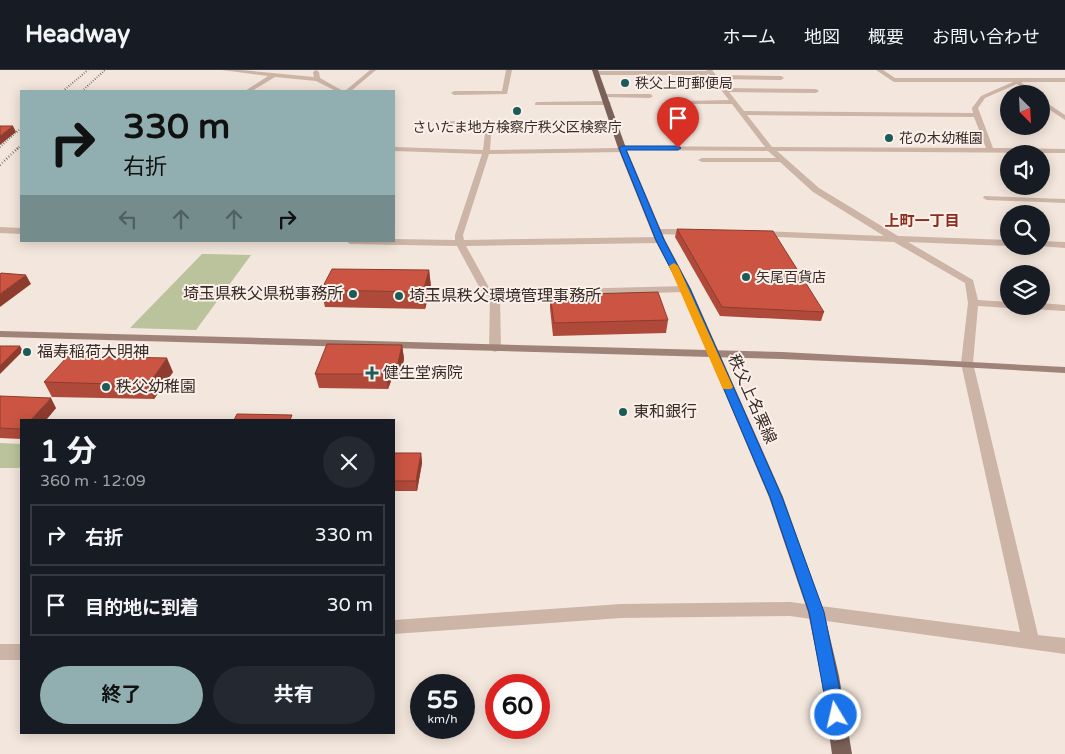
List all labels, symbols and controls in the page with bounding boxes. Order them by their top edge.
text: Headway [25,20,130,49]
text: ホーム [723,26,776,48]
text: 地図 [804,26,840,48]
text: 概要 [868,26,904,48]
text: お問い合わせ [932,26,1040,48]
place label: 秩父上町郵便局 [635,75,733,92]
marker: 秩父上町郵便局 [619,77,631,89]
north arrow [1000,85,1050,135]
map controls [1000,85,1050,315]
pin [657,97,699,148]
icon: arrive [664,104,692,132]
marker: さいたま地方検察庁秩父区検察庁 [511,105,523,117]
text: 330 m [123,106,230,148]
icon: right [40,110,105,175]
place label: さいたま地方検察庁秩父区検察庁 [412,119,622,136]
place label: 花の木幼稚園 [899,130,983,147]
marker: 花の木幼稚園 [883,132,895,144]
button: sound [1000,145,1050,195]
text: 右折 [123,154,167,180]
icon: left [114,205,142,233]
icon: ahead [167,205,195,233]
icon: ahead [220,205,248,233]
icon: right [273,205,301,233]
button: search [1000,205,1050,255]
district label: 上町一丁目 [884,212,960,230]
button: layers [1000,265,1050,315]
place label: 矢尾百貨店 [756,269,826,286]
marker: 矢尾百貨店 [740,271,752,283]
place label: 埼玉県秩父県税事務所 [183,284,343,304]
place label: 埼玉県秩父環境管理事務所 [409,286,601,306]
marker: 埼玉県秩父県税事務所 [347,288,359,300]
marker: 埼玉県秩父環境管理事務所 [393,290,405,302]
place label: 福寿稲荷大明神 [37,342,149,362]
marker: 福寿稲荷大明神 [21,346,33,358]
street label: 秩父上名栗線 [723,351,781,447]
place label: 健生堂病院 [383,363,463,383]
marker: 健生堂病院 [365,366,379,380]
place label: 秩父幼稚園 [116,377,196,397]
marker: 秩父幼稚園 [100,381,112,393]
place label: 東和銀行 [633,402,697,422]
marker: 東和銀行 [617,406,629,418]
text: 1 分 [40,433,97,470]
button: close [323,436,375,488]
text: 360 m · 12:09 [40,471,146,491]
icon: right [42,521,70,549]
text: 330 m [315,524,373,546]
text: 右折 [85,527,123,549]
icon: arrive [42,591,70,619]
text: 30 m [327,594,373,616]
text: 目的地に到着 [85,597,199,619]
button: 終了 [40,666,203,724]
button: 共有 [213,666,375,724]
speed limit sign: 60 [485,674,550,739]
text: 55 [427,685,458,715]
position arrow [809,688,861,740]
text: km/h [427,712,458,726]

